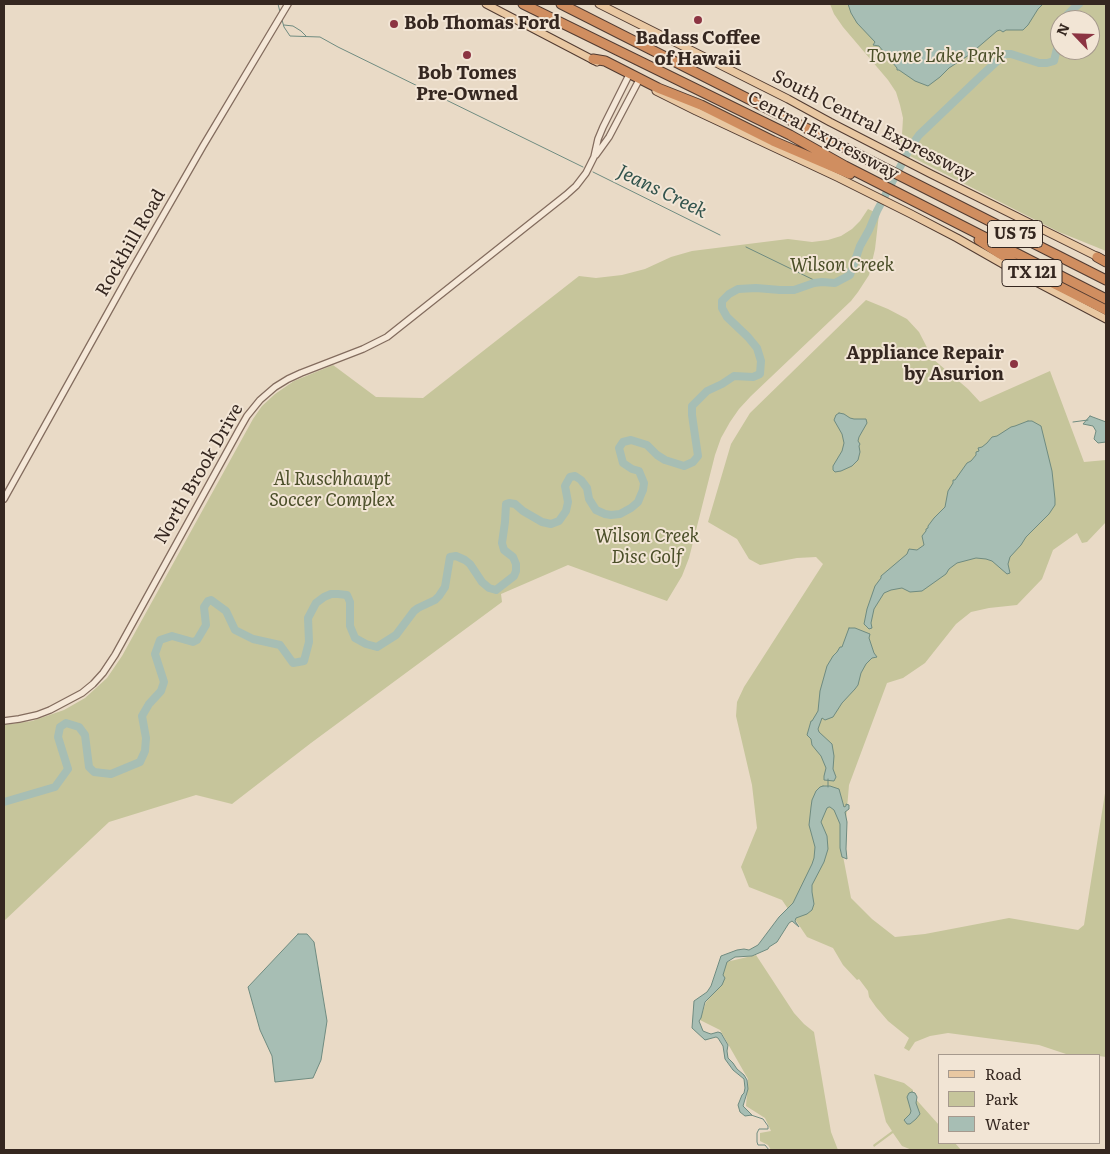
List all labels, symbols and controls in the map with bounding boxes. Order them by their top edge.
north arrow [1050,10,1100,60]
place label: Bob Thomas Ford [404,13,560,35]
marker: Badass Coffee of Hawaii [692,14,704,26]
marker: Bob Thomas Ford [388,18,400,30]
text: N [1051,20,1074,39]
place label: Badass Coffee of Hawaii [636,28,760,70]
park label: Towne Lake Park [867,46,1005,68]
marker: Bob Tomes Pre-Owned [461,49,473,61]
place label: Bob Tomes Pre-Owned [416,63,518,106]
street label: South Central Expressway [769,66,977,186]
street label: Central Expressway [744,87,902,185]
water label: Jeans Creek [613,160,711,224]
street label: Rockhill Road [92,186,170,300]
road number: US 75 [988,220,1042,248]
park label: Wilson Creek [790,255,894,277]
road number: TX 121 [1002,260,1062,286]
place label: Appliance Repair by Asurion [846,343,1004,386]
marker: Appliance Repair by Asurion [1008,358,1020,370]
street label: North Brook Drive [150,400,248,548]
park label: Al Ruschhaupt Soccer Complex [269,469,395,512]
park label: Wilson Creek Disc Golf [595,526,699,568]
legend [938,1054,1100,1144]
text: Road [985,1062,1021,1085]
text: Park [985,1087,1018,1110]
text: Water [985,1112,1030,1135]

